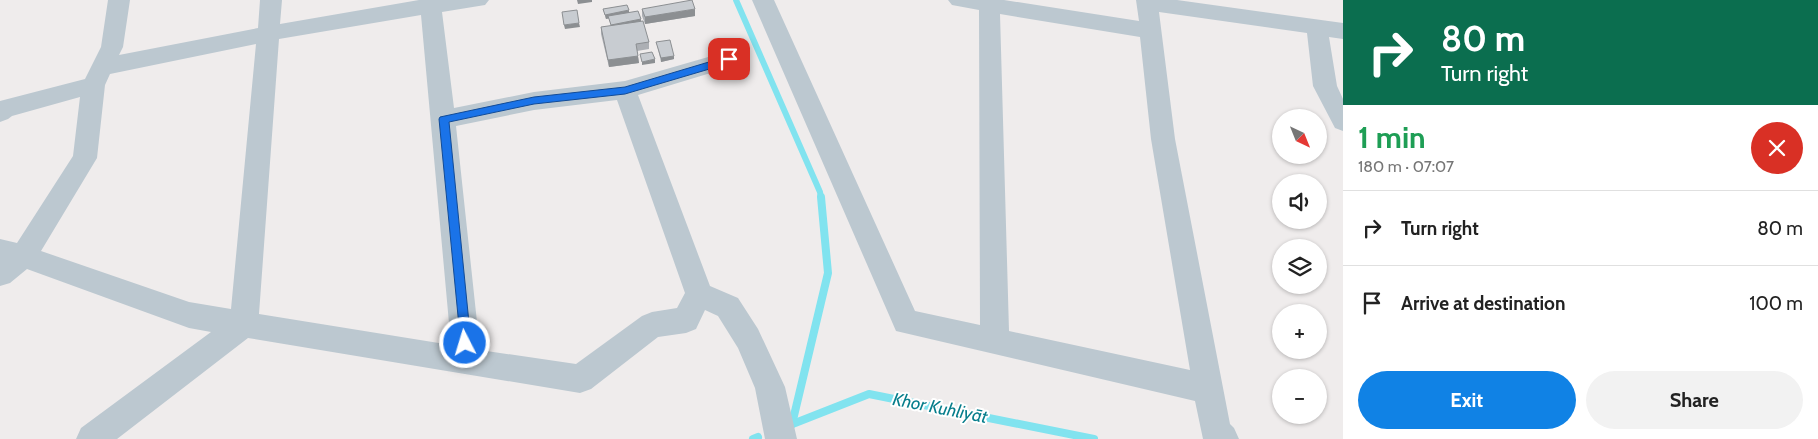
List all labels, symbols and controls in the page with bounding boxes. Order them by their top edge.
text: 80 m [1441,17,1525,60]
icon: right [1358,20,1423,85]
pin [708,38,750,80]
icon: arrive [715,45,743,73]
text: Turn right [1441,60,1528,87]
north arrow [1272,109,1328,164]
map controls [1272,109,1327,424]
text: 1 min [1358,119,1426,156]
button: close [1751,122,1803,174]
text: 180 m · 07:07 [1358,157,1454,176]
button: sound [1272,174,1327,229]
icon: right [1358,214,1386,242]
text: Turn right [1401,217,1479,240]
text: 80 m [1757,217,1803,240]
button: layers [1272,239,1327,294]
icon: arrive [1358,289,1386,317]
text: Arrive at destination [1401,292,1565,315]
text: 100 m [1749,292,1803,315]
button: + [1272,304,1327,359]
position arrow [438,316,490,368]
button: − [1272,369,1327,424]
button: Exit [1358,371,1576,429]
button: Share [1586,371,1803,429]
water label: Khor Kuhliyāt [891,388,990,428]

